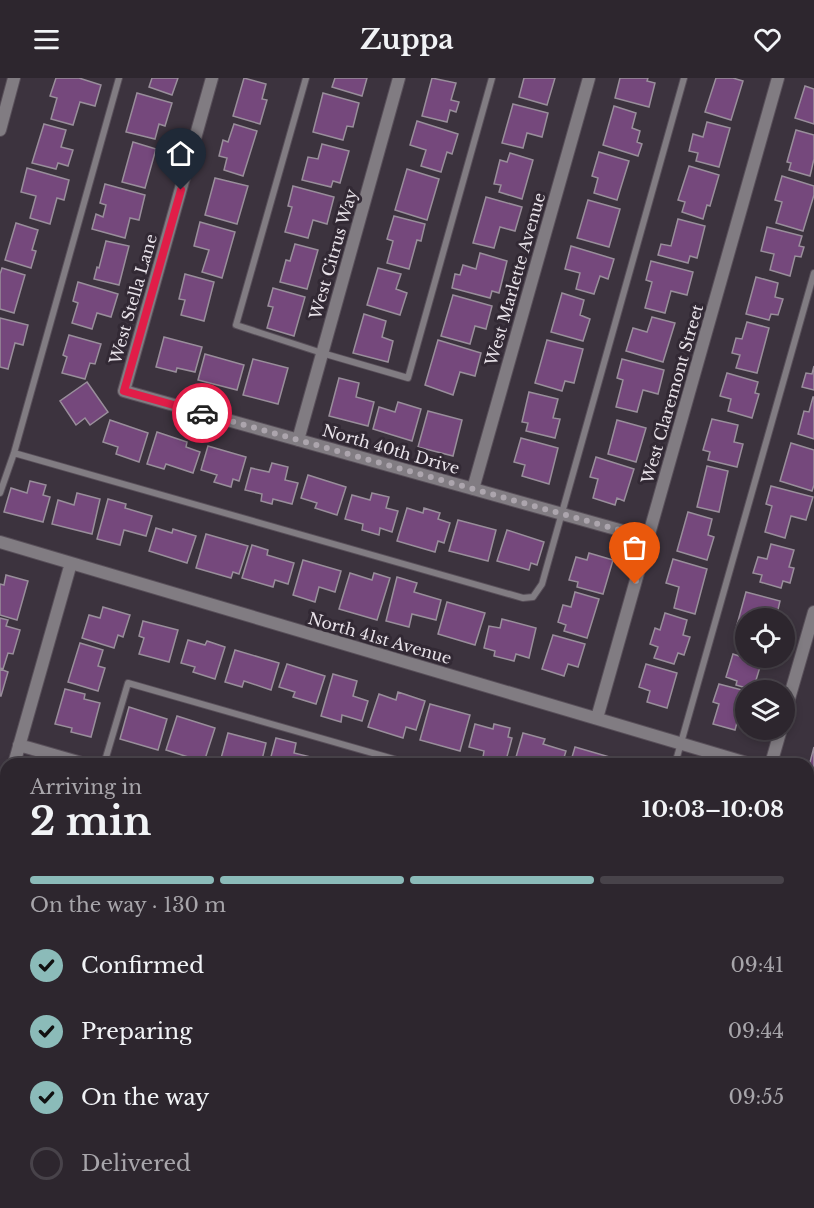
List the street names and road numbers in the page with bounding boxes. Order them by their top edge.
street label: West Citrus Way [305,186,361,322]
street label: West Marlette Avenue [480,190,549,369]
street label: West Stella Lane [105,232,161,367]
street label: West Claremont Street [637,302,707,487]
street label: North 40th Drive [320,420,462,478]
street label: North 41st Avenue [306,608,454,668]

